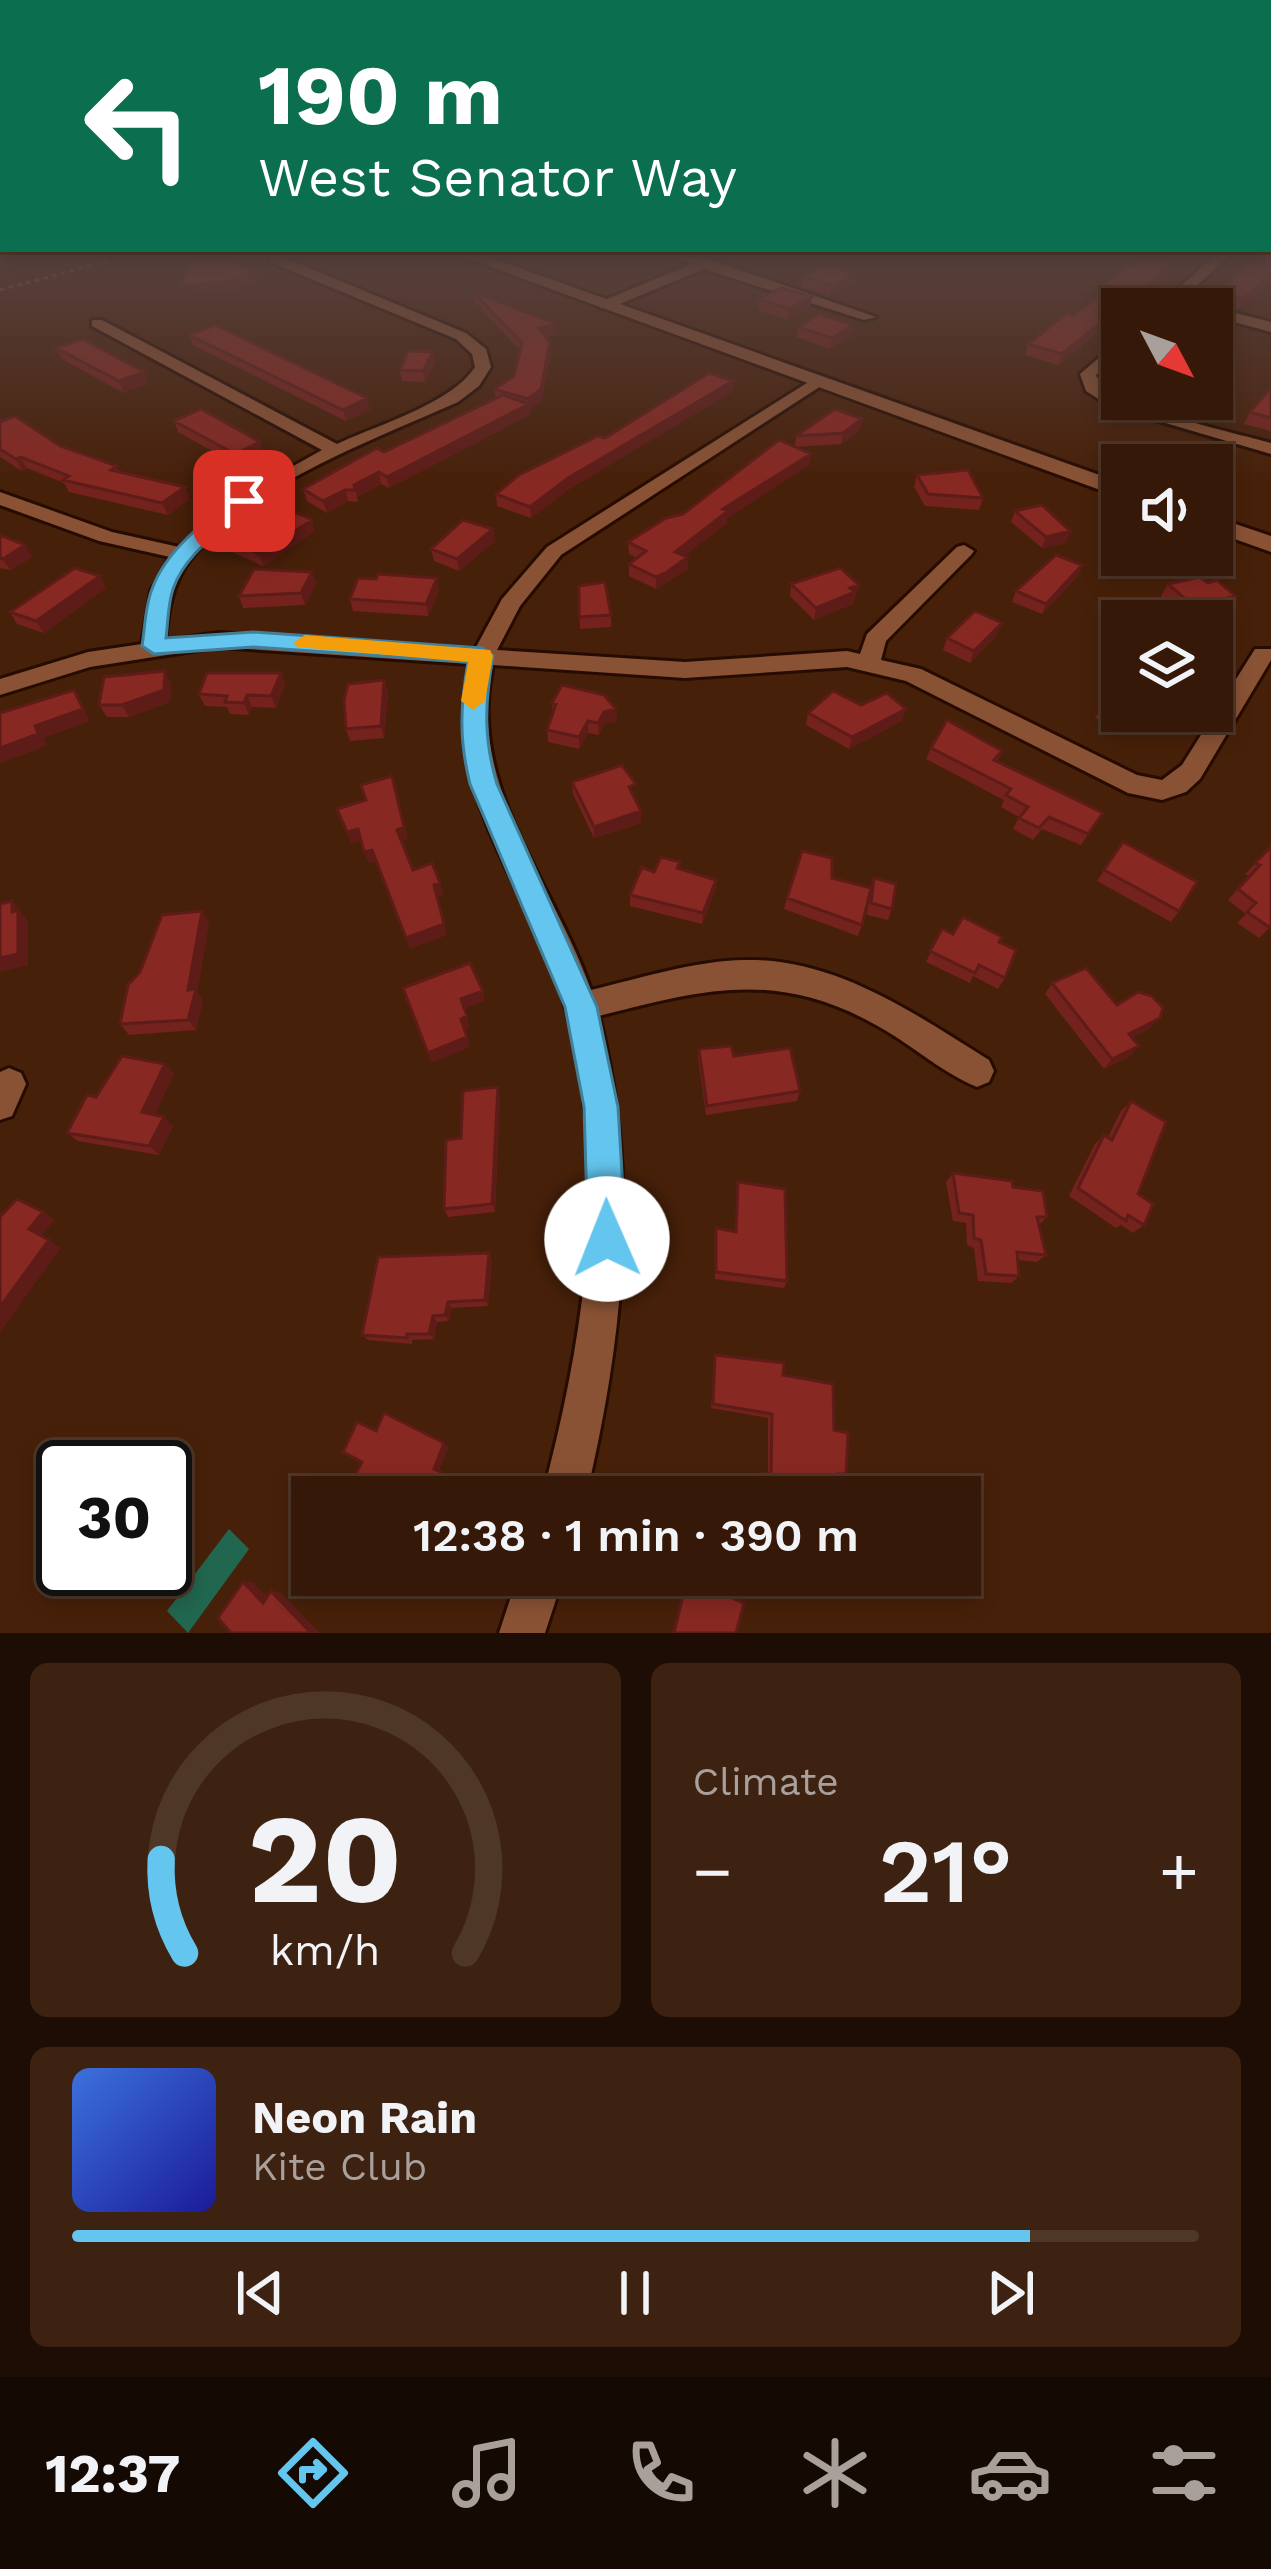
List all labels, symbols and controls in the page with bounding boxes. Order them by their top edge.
text: 190 m [258,46,503,144]
icon: left [60,48,216,204]
text: West Senator Way [258,146,737,209]
north arrow [1101,288,1233,420]
map controls [1101,288,1233,732]
button: sound [1101,444,1233,576]
pin [193,450,295,552]
icon: arrive [211,468,277,534]
button: layers [1101,600,1233,732]
position arrow [544,1176,670,1302]
speed limit sign: 30 [36,1440,192,1596]
text: 12:38 · 1 min · 390 m [413,1509,859,1562]
text: Climate [693,1759,839,1804]
text: 20 [248,1786,403,1932]
text: 21° [879,1818,1013,1924]
text: − [693,1833,732,1910]
text: + [1159,1833,1199,1910]
text: km/h [270,1925,380,1975]
text: Neon Rain [252,2091,477,2144]
text: Kite Club [252,2144,427,2189]
icon: previous [227,2260,293,2326]
icon: pause [602,2260,668,2326]
icon: next [978,2260,1044,2326]
icon: directions [271,2431,355,2515]
icon: music [445,2431,529,2515]
icon: phone [619,2431,703,2515]
icon: climate [793,2431,877,2515]
icon: car [968,2431,1052,2515]
icon: filters [1142,2431,1226,2515]
text: 12:37 [45,2442,180,2505]

